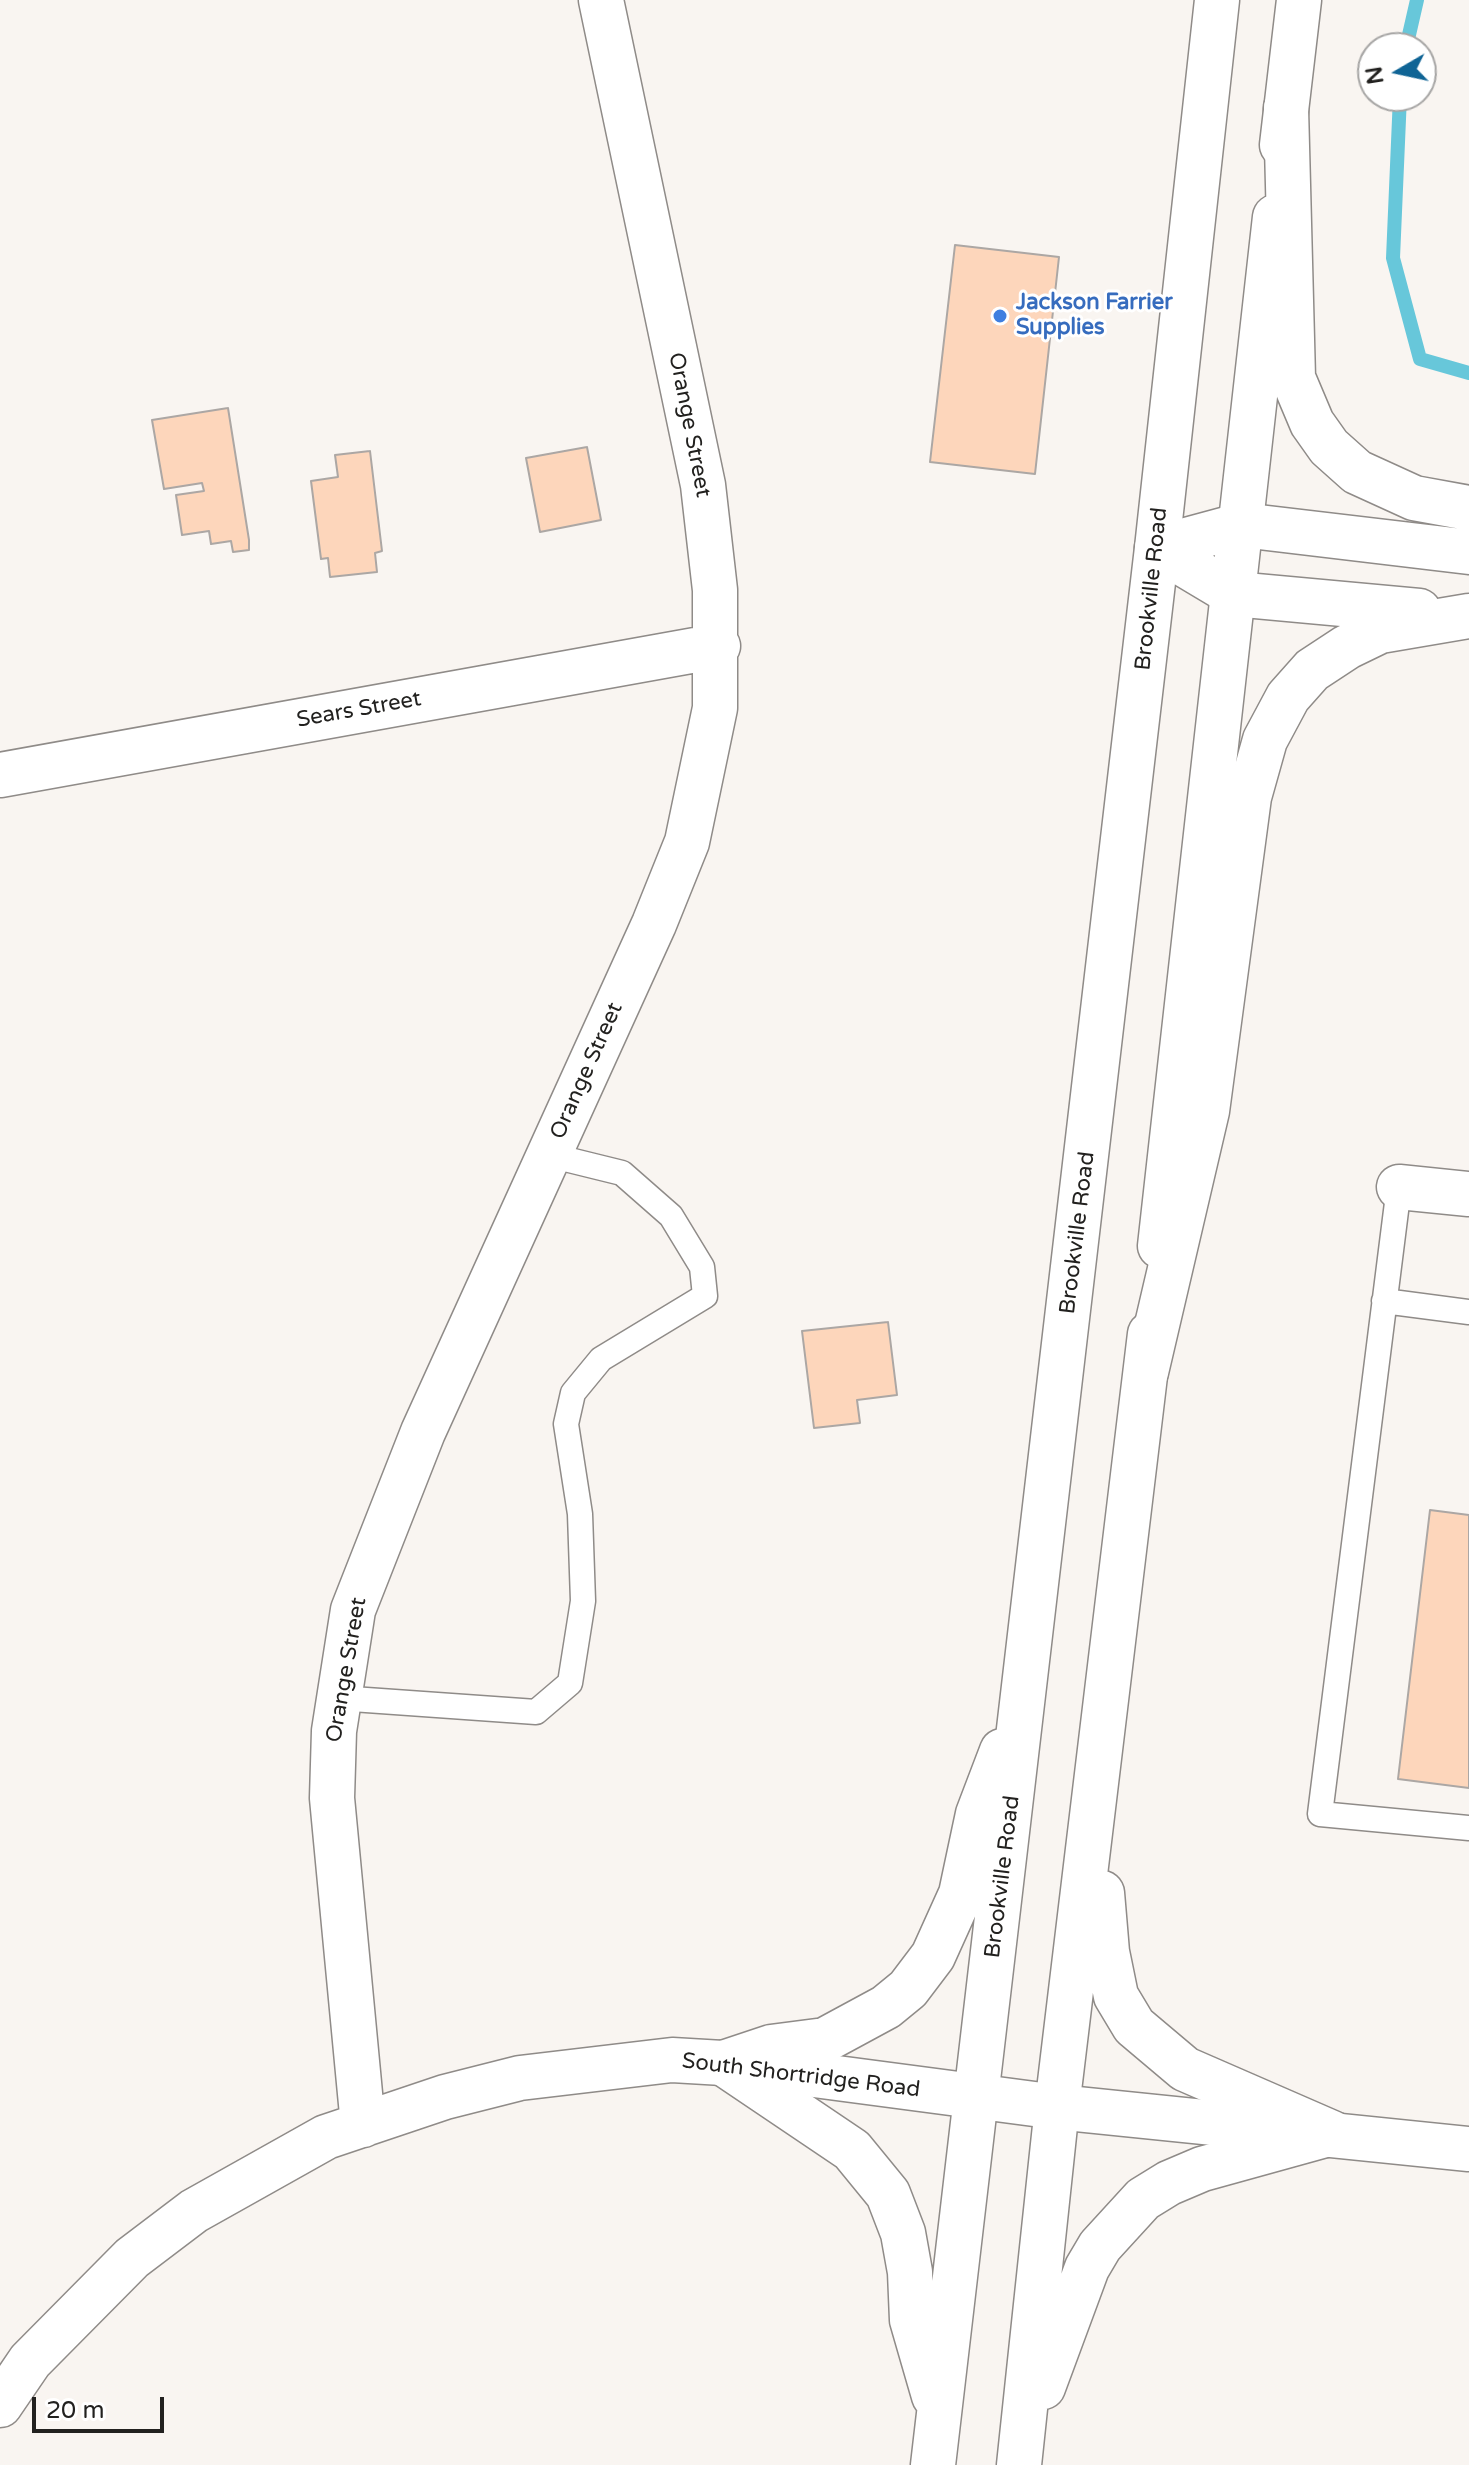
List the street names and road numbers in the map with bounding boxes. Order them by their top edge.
street label: Orange Street [662,350,716,500]
street label: Brookville Road [1130,506,1174,672]
street label: Sears Street [295,686,423,734]
street label: Orange Street [545,999,629,1143]
street label: Brookville Road [1055,1150,1101,1316]
street label: Orange Street [321,1595,373,1745]
street label: Brookville Road [980,1794,1026,1960]
street label: South Shortridge Road [680,2048,922,2104]

